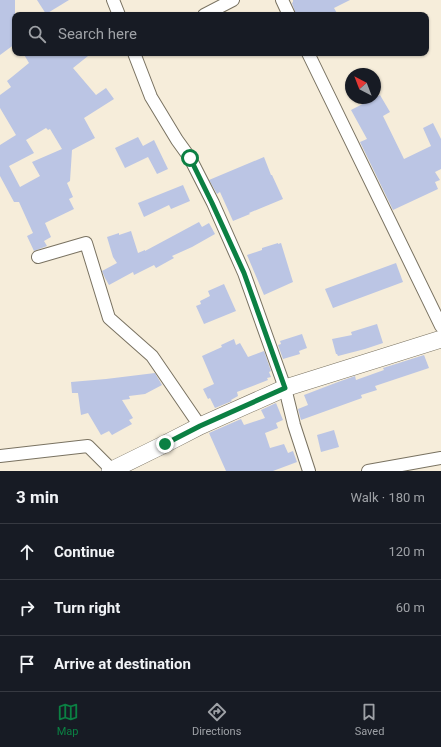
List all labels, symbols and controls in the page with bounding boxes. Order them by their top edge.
search box [12,12,429,56]
icon: search [26,23,48,45]
text: Search here [58,25,137,43]
north arrow [345,68,381,104]
route start [181,149,199,167]
route end [156,435,174,453]
text: 3 min [16,487,59,507]
text: Walk · 180 m [350,490,425,505]
icon: ahead [16,541,38,563]
text: Continue [54,543,115,561]
text: 120 m [388,544,425,559]
icon: right [16,597,38,619]
text: Turn right [54,599,120,617]
text: 60 m [396,600,425,615]
icon: arrive [16,653,38,675]
text: Arrive at destination [54,655,191,673]
tab: Map [57,701,79,738]
tab: Directions [192,701,241,738]
tab: Saved [355,701,384,738]

